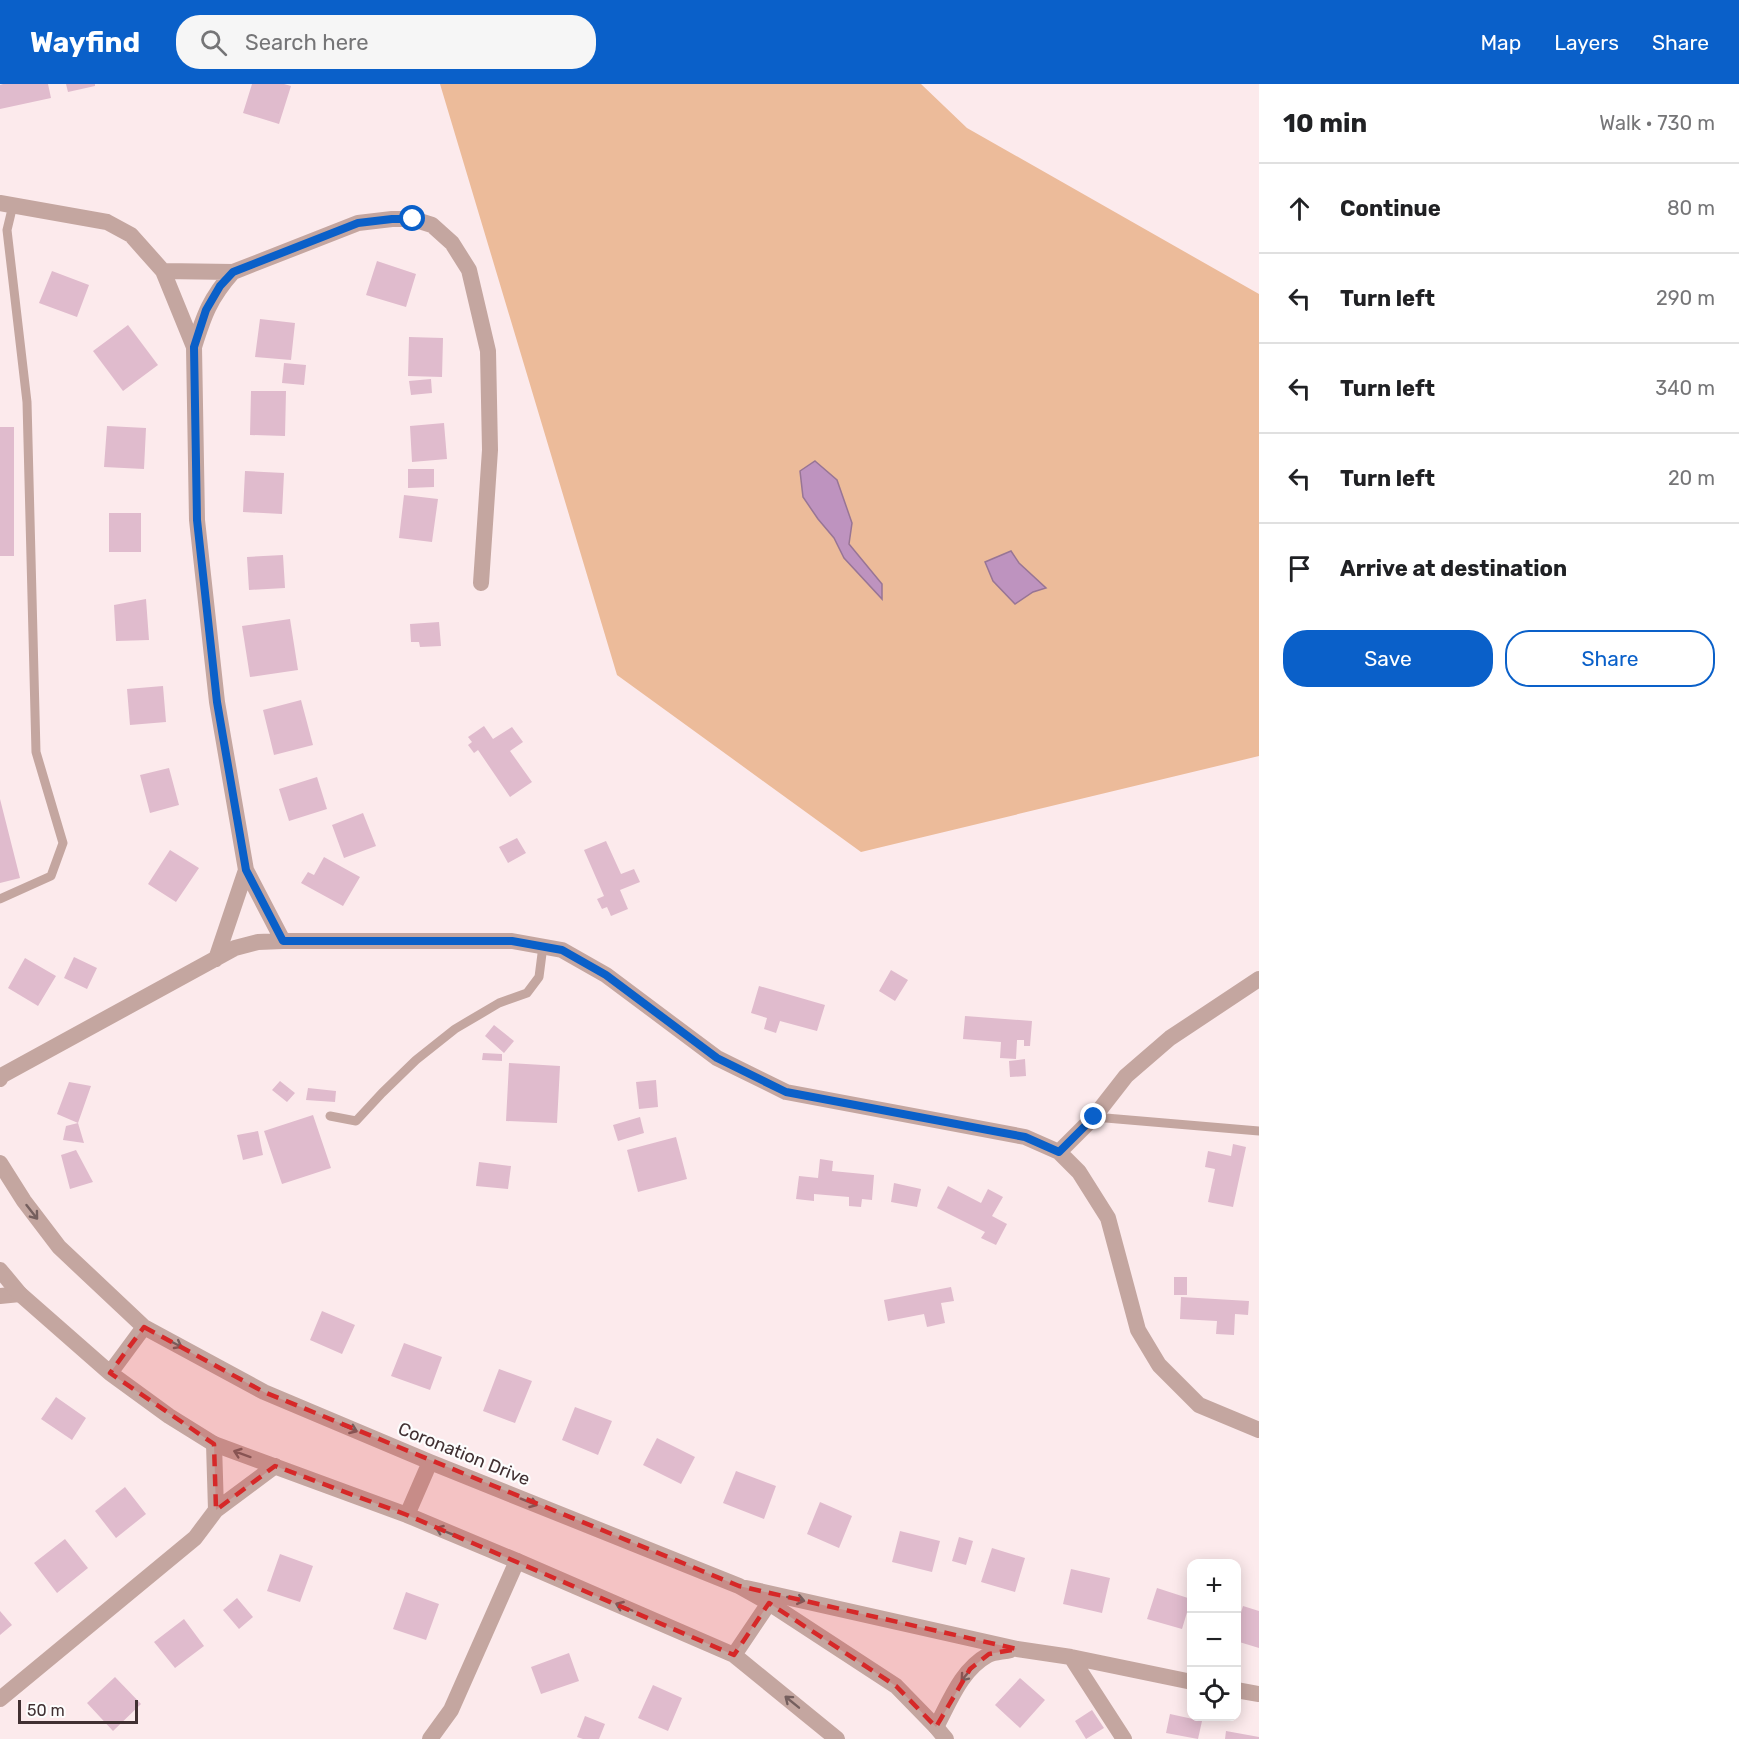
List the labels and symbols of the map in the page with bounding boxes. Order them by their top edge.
route start [399,205,425,231]
route end [1080,1103,1106,1129]
one-way arrow [25,1203,38,1219]
one-way arrow [164,1338,182,1349]
street label: Coronation Drive [395,1417,533,1491]
one-way arrow [340,1422,358,1434]
one-way arrow [234,1448,252,1459]
one-way arrow [520,1497,538,1508]
one-way arrow [436,1525,454,1536]
one-way arrow [786,1594,806,1605]
one-way arrow [615,1601,634,1612]
one-way arrow [960,1666,974,1681]
one-way arrow [785,1695,800,1709]
scale bar [18,1697,138,1724]

